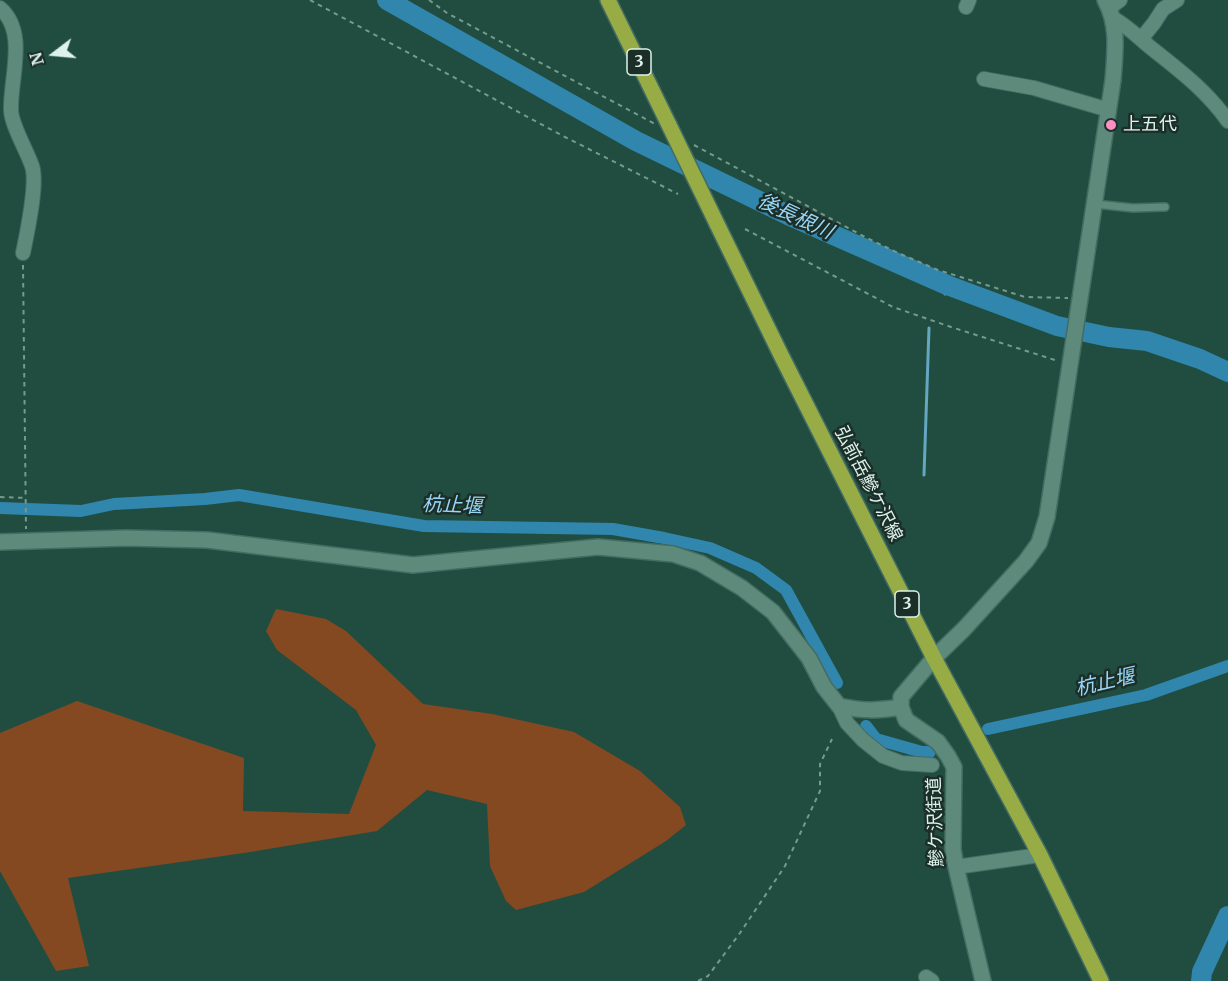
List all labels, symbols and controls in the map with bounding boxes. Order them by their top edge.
north arrow [24,24,84,84]
road number: 3 [627,49,651,75]
text: N [25,50,48,68]
place label: 上五代 [1123,114,1177,136]
marker: 上五代 [1104,118,1118,132]
water label: 後長根川 [754,189,836,245]
street label: 弘前岳鰺ケ沢線 [830,423,906,545]
water label: 杭止堰 [422,493,482,519]
road number: 3 [895,591,919,617]
water label: 杭止堰 [1073,665,1137,701]
street label: 鰺ケ沢街道 [924,777,948,867]

